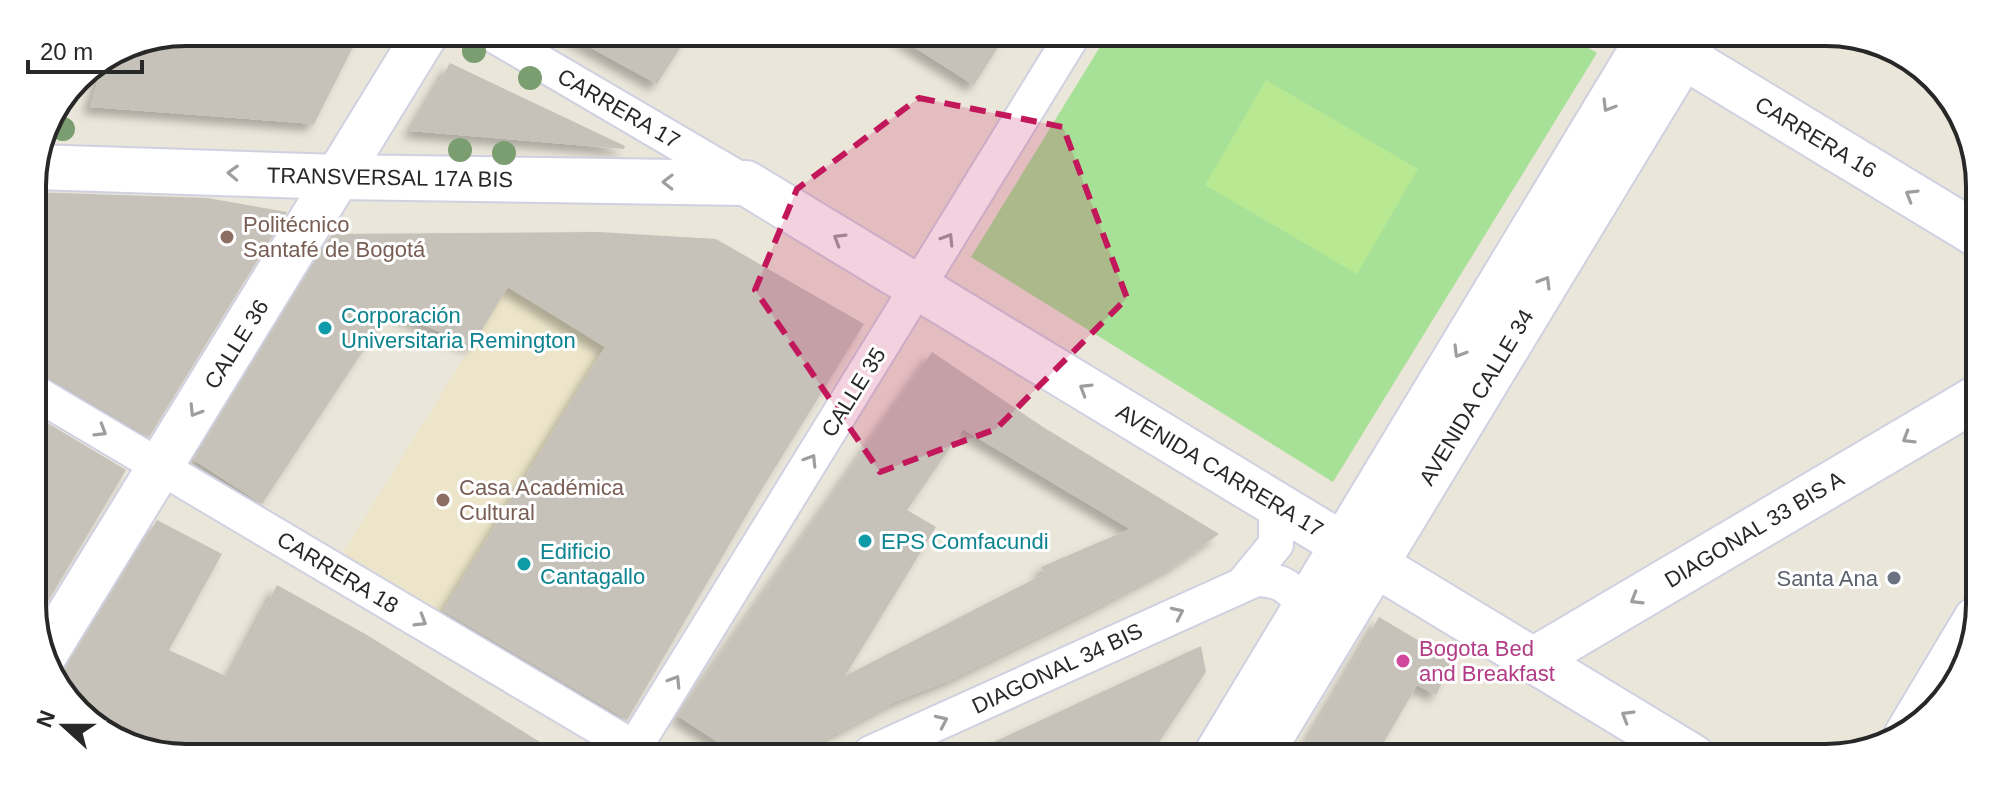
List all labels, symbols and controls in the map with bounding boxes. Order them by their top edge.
scale bar [28,24,142,74]
text: 20 m [40,38,93,65]
street label: CARRERA 17 [553,63,684,153]
street label: CARRERA 16 [1751,91,1881,183]
one-way arrow [1602,97,1618,112]
street label: TRANSVERSAL 17A BIS [267,163,513,192]
one-way arrow [226,164,239,182]
one-way arrow [661,173,674,191]
one-way arrow [1905,189,1920,204]
place label: Politécnico Santafé de Bogotá [243,212,426,262]
marker: Politécnico Santafé de Bogotá [218,228,236,246]
one-way arrow [938,233,954,248]
one-way arrow [833,234,848,249]
one-way arrow [1535,276,1551,291]
street label: CALLE 36 [199,295,274,393]
place label: Corporación Universitaria Remington [341,303,576,353]
street label: AVENIDA CALLE 34 [1414,305,1539,489]
marker: Corporación Universitaria Remington [316,319,334,337]
street label: CALLE 35 [816,343,891,441]
one-way arrow [1454,344,1469,358]
one-way arrow [1079,383,1094,398]
street label: AVENIDA CARRERA 17 [1112,399,1328,542]
one-way arrow [190,402,205,416]
one-way arrow [92,422,107,437]
one-way arrow [1902,429,1917,444]
one-way arrow [802,454,817,469]
street label: DIAGONAL 33 BIS A [1660,466,1849,593]
place label: Casa Académica Cultural [459,475,625,525]
marker: Casa Académica Cultural [434,491,452,509]
street label: CARRERA 18 [273,526,403,618]
place label: EPS Comfacundi [881,529,1049,554]
marker: EPS Comfacundi [856,532,874,550]
place label: Edificio Cantagallo [540,539,645,589]
marker: Edificio Cantagallo [515,555,533,573]
place label: Santa Ana [1776,566,1879,591]
marker: Santa Ana [1885,569,1903,587]
one-way arrow [1630,589,1645,605]
one-way arrow [1170,606,1185,622]
one-way arrow [412,611,427,627]
street label: DIAGONAL 34 BIS [968,618,1146,719]
place label: Bogota Bed and Breakfast [1419,636,1555,686]
marker: Bogota Bed and Breakfast [1394,652,1412,670]
one-way arrow [665,675,681,690]
north arrow [24,686,104,766]
text: N [31,707,60,731]
one-way arrow [1621,711,1636,726]
one-way arrow [934,715,948,731]

